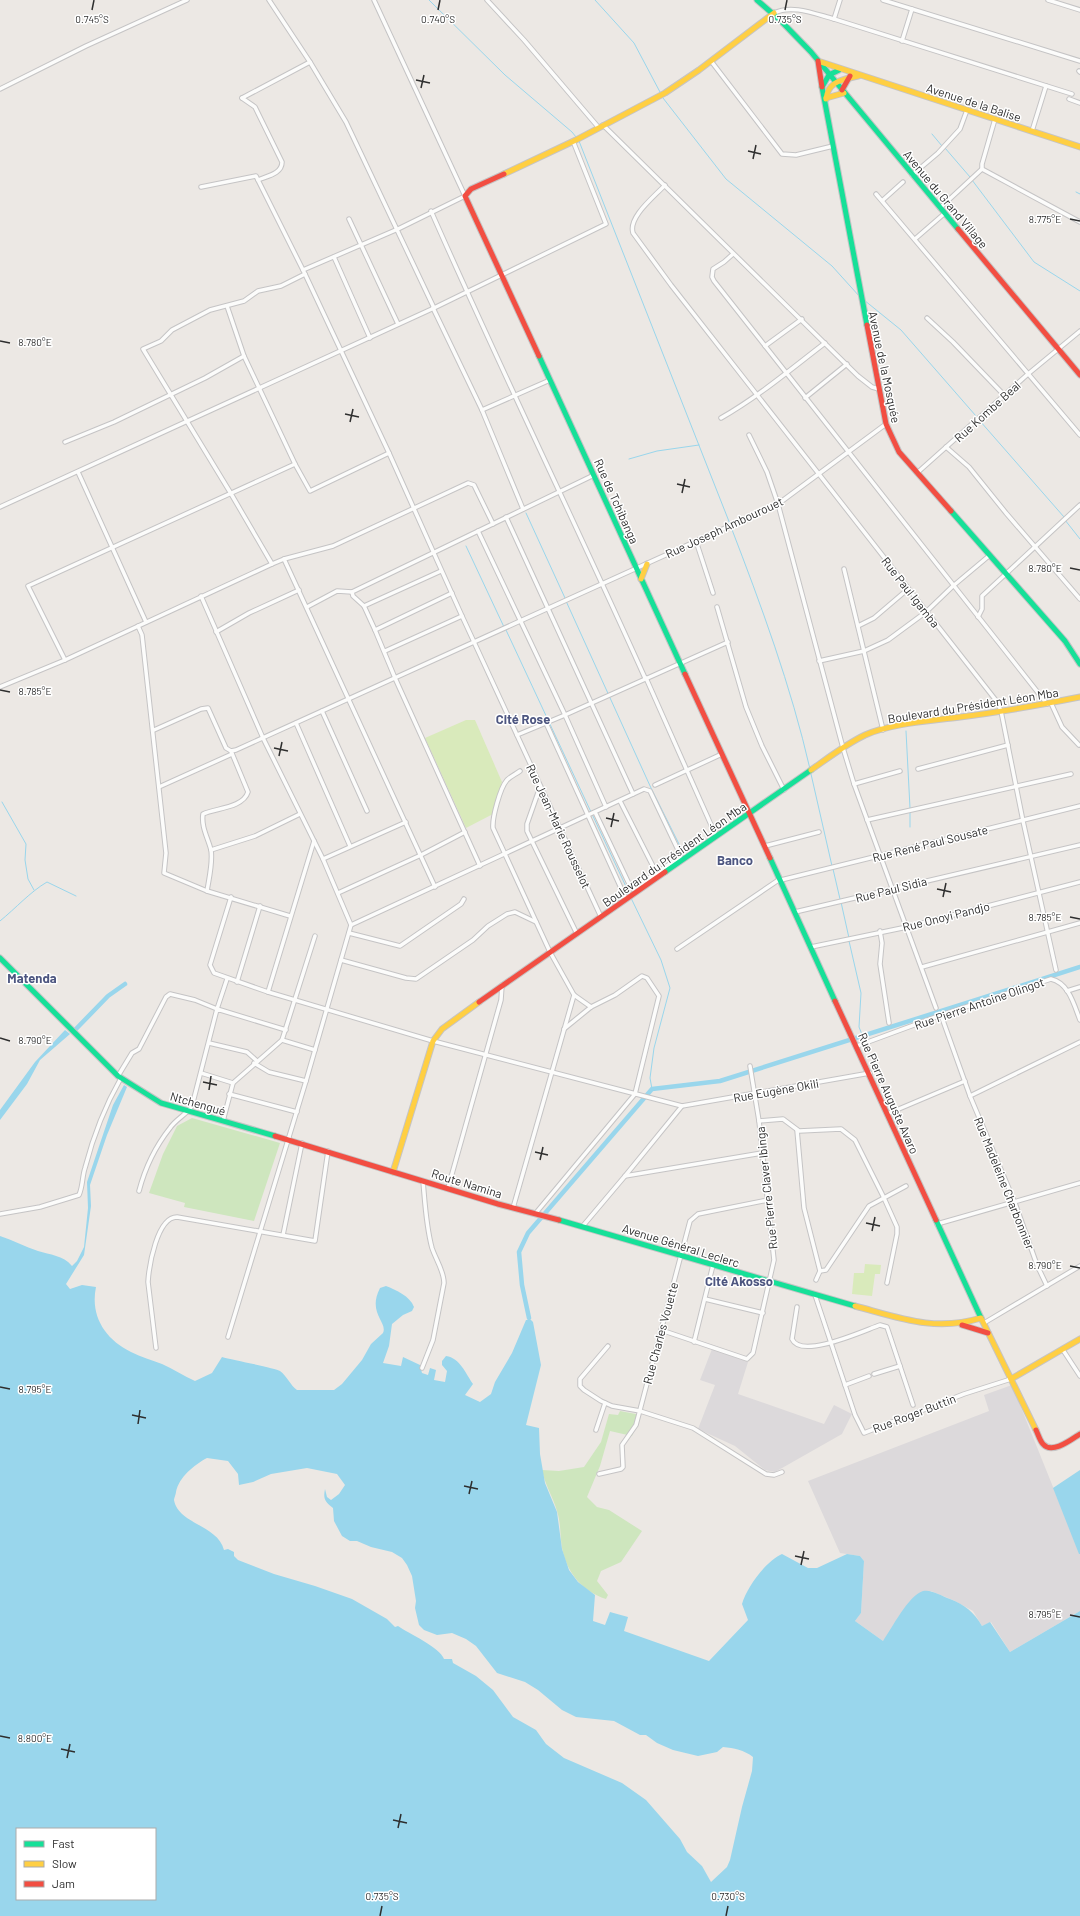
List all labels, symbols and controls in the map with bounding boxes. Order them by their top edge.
text: 0.745°S [75,13,109,25]
text: 0.740°S [421,13,455,25]
text: 0.735°S [768,13,802,25]
street label: Avenue de la Balise [925,80,1023,124]
street label: Avenue du Grand Village [901,147,991,251]
text: 8.775°E [1029,213,1061,225]
street label: Avenue de la Mosquée [866,310,904,424]
text: 8.780°E [18,336,52,348]
street label: Rue Kombe Beal [951,378,1023,444]
street label: Rue de Tchibanga [592,456,642,546]
street label: Rue Joseph Ambourouet [663,494,785,560]
street label: Rue Paul Igamba [879,554,943,630]
text: 8.780°E [1028,562,1062,574]
text: 8.785°E [19,685,51,697]
street label: Boulevard du Président Léon Mba [887,685,1059,725]
district label: Cité Rose [496,711,550,727]
street label: Rue Jean-Marie Rousselot [524,762,594,890]
street label: Boulevard du Président Léon Mba [599,799,749,909]
street label: Rue René Paul Sousate [871,822,989,864]
district label: Banco [717,852,753,868]
street label: Rue Paul Sidia [854,873,928,905]
street label: Rue Onoyi Pandjo [901,898,991,934]
text: 8.785°E [1029,911,1061,923]
district label: Matenda [7,970,57,986]
street label: Rue Pierre Antoine Olingot [912,974,1046,1032]
street label: Rue Pierre Auguste Avaro [856,1030,922,1156]
text: 8.790°E [18,1034,52,1046]
street label: Rue Eugène Okili [732,1076,820,1104]
street label: Ntchengué [169,1088,227,1118]
street label: Rue Madeleine Charbonnier [972,1115,1038,1252]
street label: Rue Pierre Claver Ibinga [753,1126,779,1250]
street label: Route Namina [430,1166,504,1200]
street label: Avenue Général Leclerc [621,1220,741,1270]
text: 8.790°E [1028,1259,1062,1271]
district label: Cité Akosso [705,1273,773,1289]
street label: Rue Charles Vouette [640,1281,680,1385]
text: 8.795°E [19,1383,51,1395]
street label: Rue Roger Buttin [870,1391,958,1435]
text: 8.795°E [1029,1608,1061,1620]
text: 8.800°E [18,1732,52,1744]
legend [16,1828,156,1900]
text: Fast [52,1836,75,1850]
text: Slow [52,1856,77,1870]
text: Jam [52,1876,75,1890]
text: 0.735°S [365,1890,399,1902]
text: 0.730°S [711,1890,745,1902]

